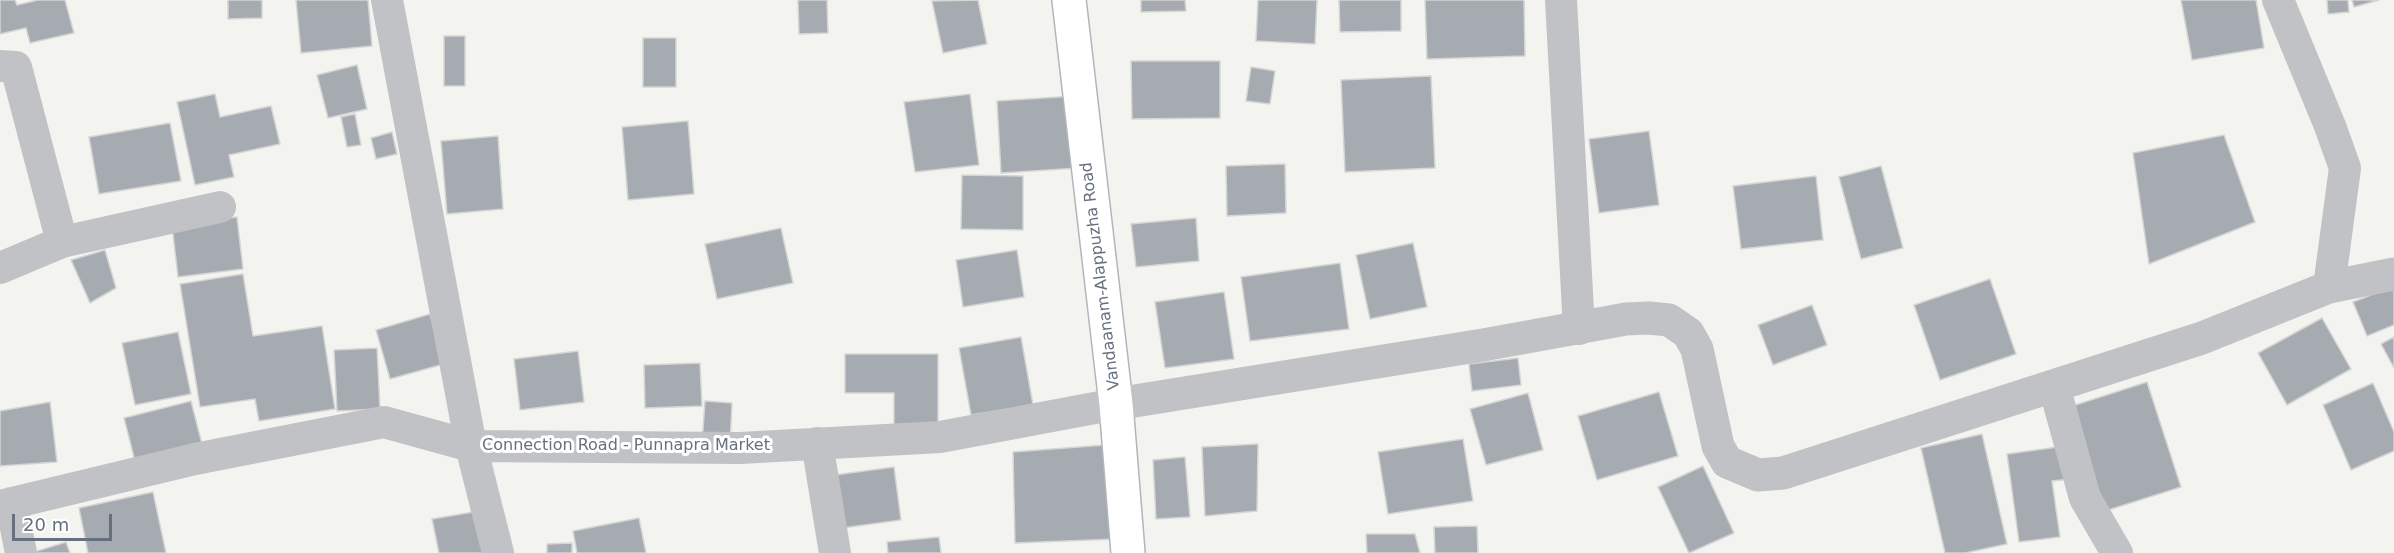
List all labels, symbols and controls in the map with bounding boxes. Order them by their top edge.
street label: Vandaanam-Alappuzha Road [1077,161,1125,391]
street label: Connection Road - Punnapra Market [482,436,770,456]
scale bar [15,502,116,540]
text: 20 m [23,514,69,535]

